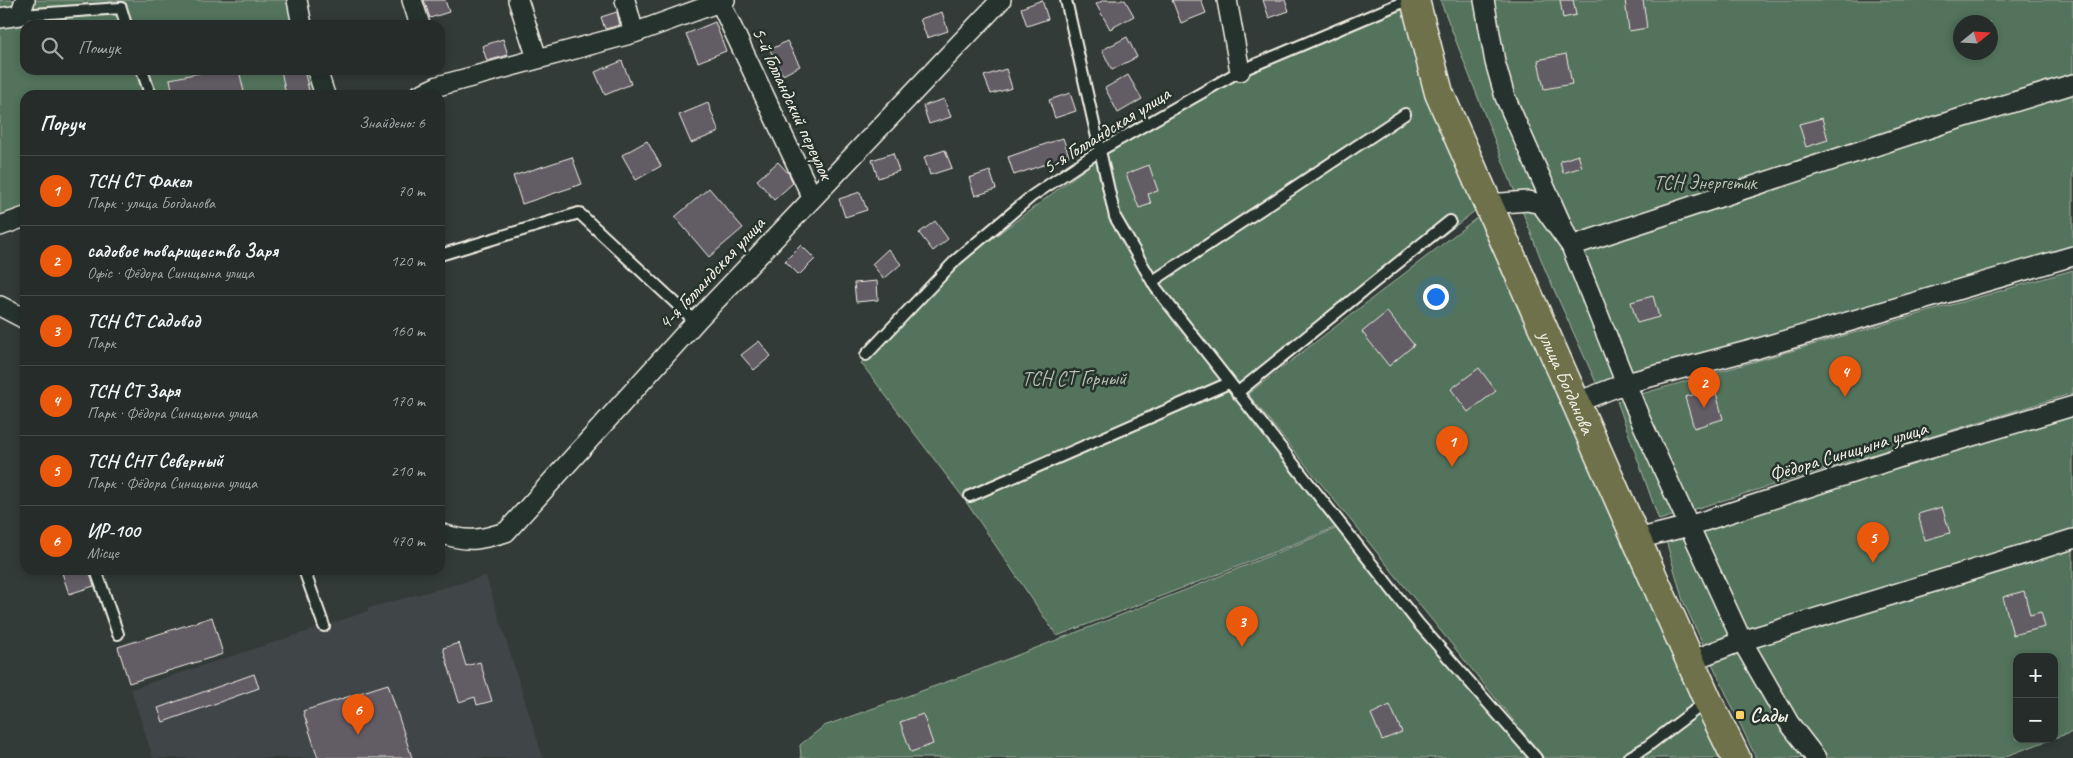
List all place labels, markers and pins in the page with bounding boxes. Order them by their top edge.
pin: 4 [1829,356,1861,397]
pin: 2 [1688,367,1720,408]
pin: 1 [1436,426,1468,467]
pin: 5 [1857,522,1889,563]
pin: 3 [1226,606,1258,647]
pin: 6 [342,694,374,735]
place label: Сады [1750,703,1789,728]
marker: Сады [1734,709,1746,721]

